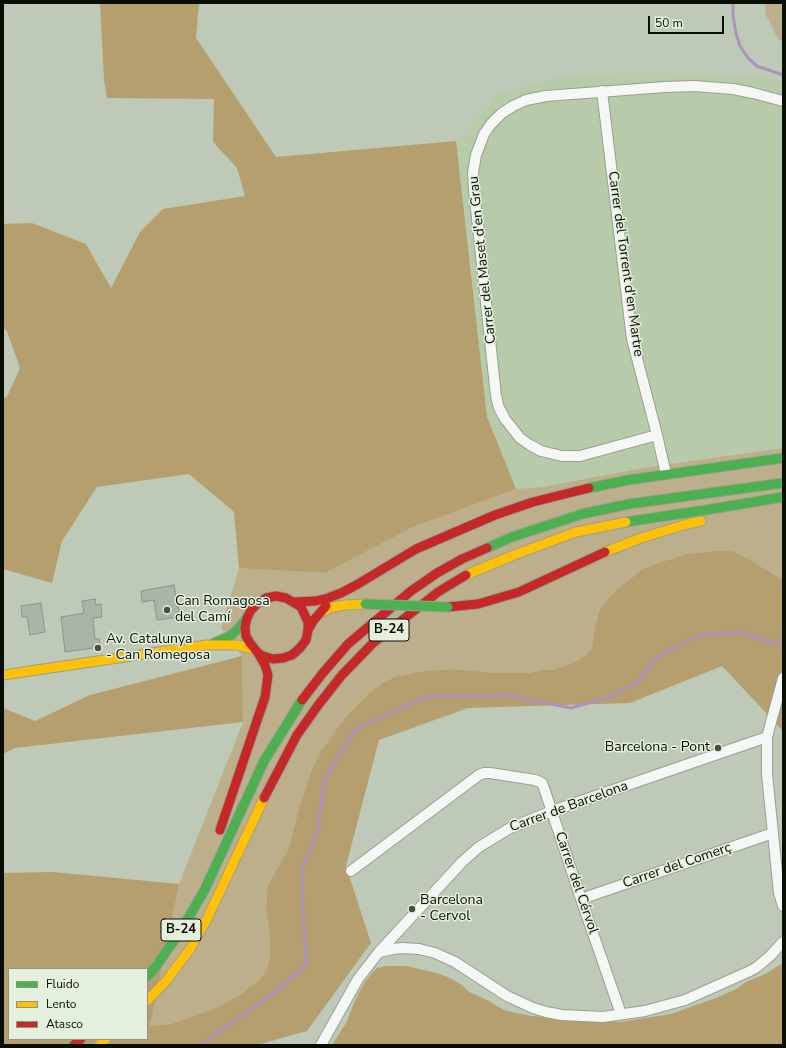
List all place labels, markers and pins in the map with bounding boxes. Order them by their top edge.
place label: Can Romagosa del Camí [175,594,270,626]
marker: Can Romagosa del Camí [162,605,172,615]
place label: Av. Catalunya - Can Romegosa [106,632,210,664]
marker: Av. Catalunya - Can Romegosa [93,643,103,653]
place label: Barcelona - Pont [605,740,710,756]
marker: Barcelona - Pont [713,743,723,753]
place label: Barcelona - Cervol [420,893,483,926]
marker: Barcelona - Cervol [407,904,417,914]

